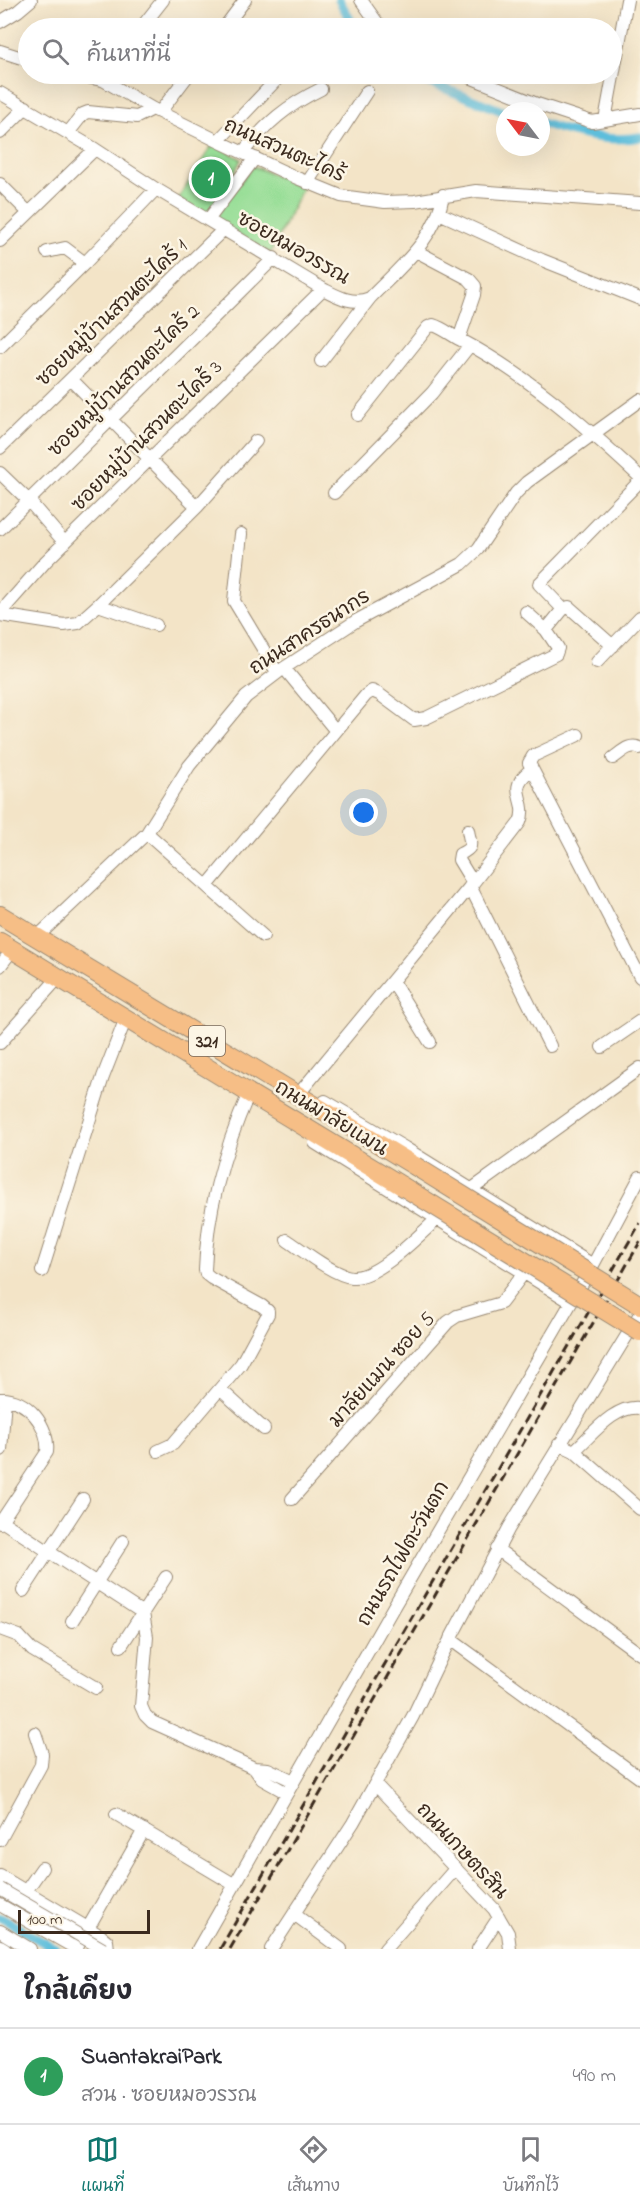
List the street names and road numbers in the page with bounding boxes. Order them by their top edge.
street label: ถนนสวนตะไคร้ [219,111,350,191]
street label: ซอยหมอวรรณ [231,205,354,293]
street label: ซอยหมู่บ้านสวนตะไคร้ 1 [29,233,195,394]
street label: ซอยหมู่บ้านสวนตะไคร้ 2 [41,298,208,465]
street label: ซอยหมู่บ้านสวนตะไคร้ 3 [65,354,230,519]
street label: ถนนสาครธนากร [244,583,377,683]
road number: 321 [189,1026,225,1056]
street label: ถนนมาลัยแมน [269,1074,393,1164]
street label: มาลัยแมน ซอย 5 [323,1306,443,1435]
street label: ถนนรถไฟตะวันตก [350,1476,458,1632]
street label: ถนนเกษตรสิน [409,1797,514,1907]

